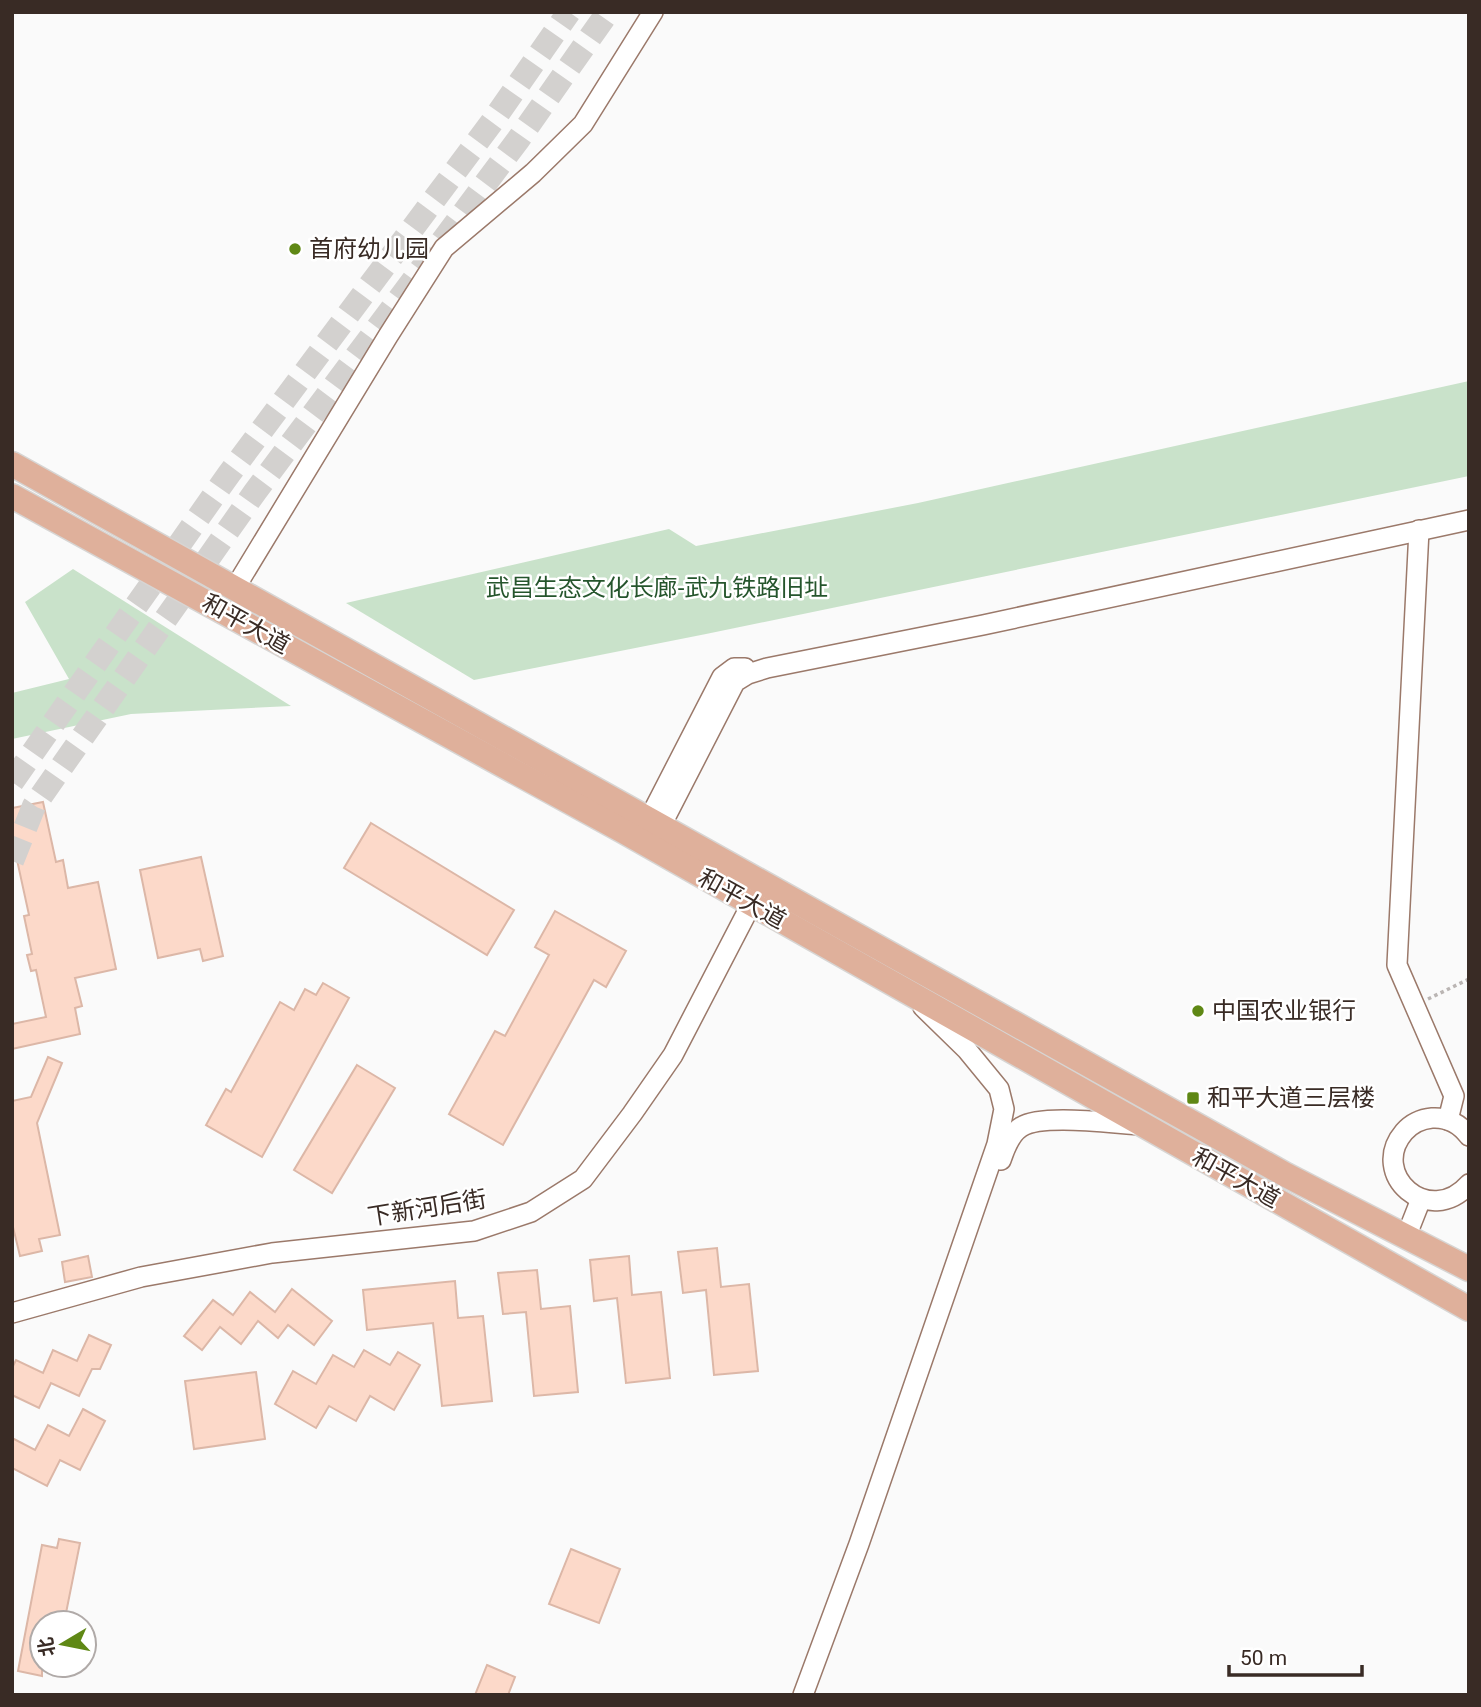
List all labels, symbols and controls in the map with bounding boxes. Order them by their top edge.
place label: 首府幼儿园 [309,235,429,263]
marker: 首府幼儿园 [287,241,303,257]
park label: 武昌生态文化长廊-武九铁路旧址 [486,574,828,602]
street label: 和平大道 [197,588,295,660]
street label: 和平大道 [693,863,791,935]
place label: 中国农业银行 [1212,997,1356,1025]
marker: 中国农业银行 [1190,1003,1206,1019]
place label: 和平大道三层楼 [1207,1084,1375,1112]
marker: 和平大道三层楼 [1185,1090,1201,1106]
street label: 和平大道 [1187,1142,1285,1214]
street label: 下新河后街 [366,1185,488,1231]
north arrow [28,1609,98,1679]
scale bar [1229,1634,1362,1678]
text: 北 [34,1636,60,1658]
text: 50 m [1240,1646,1287,1670]

